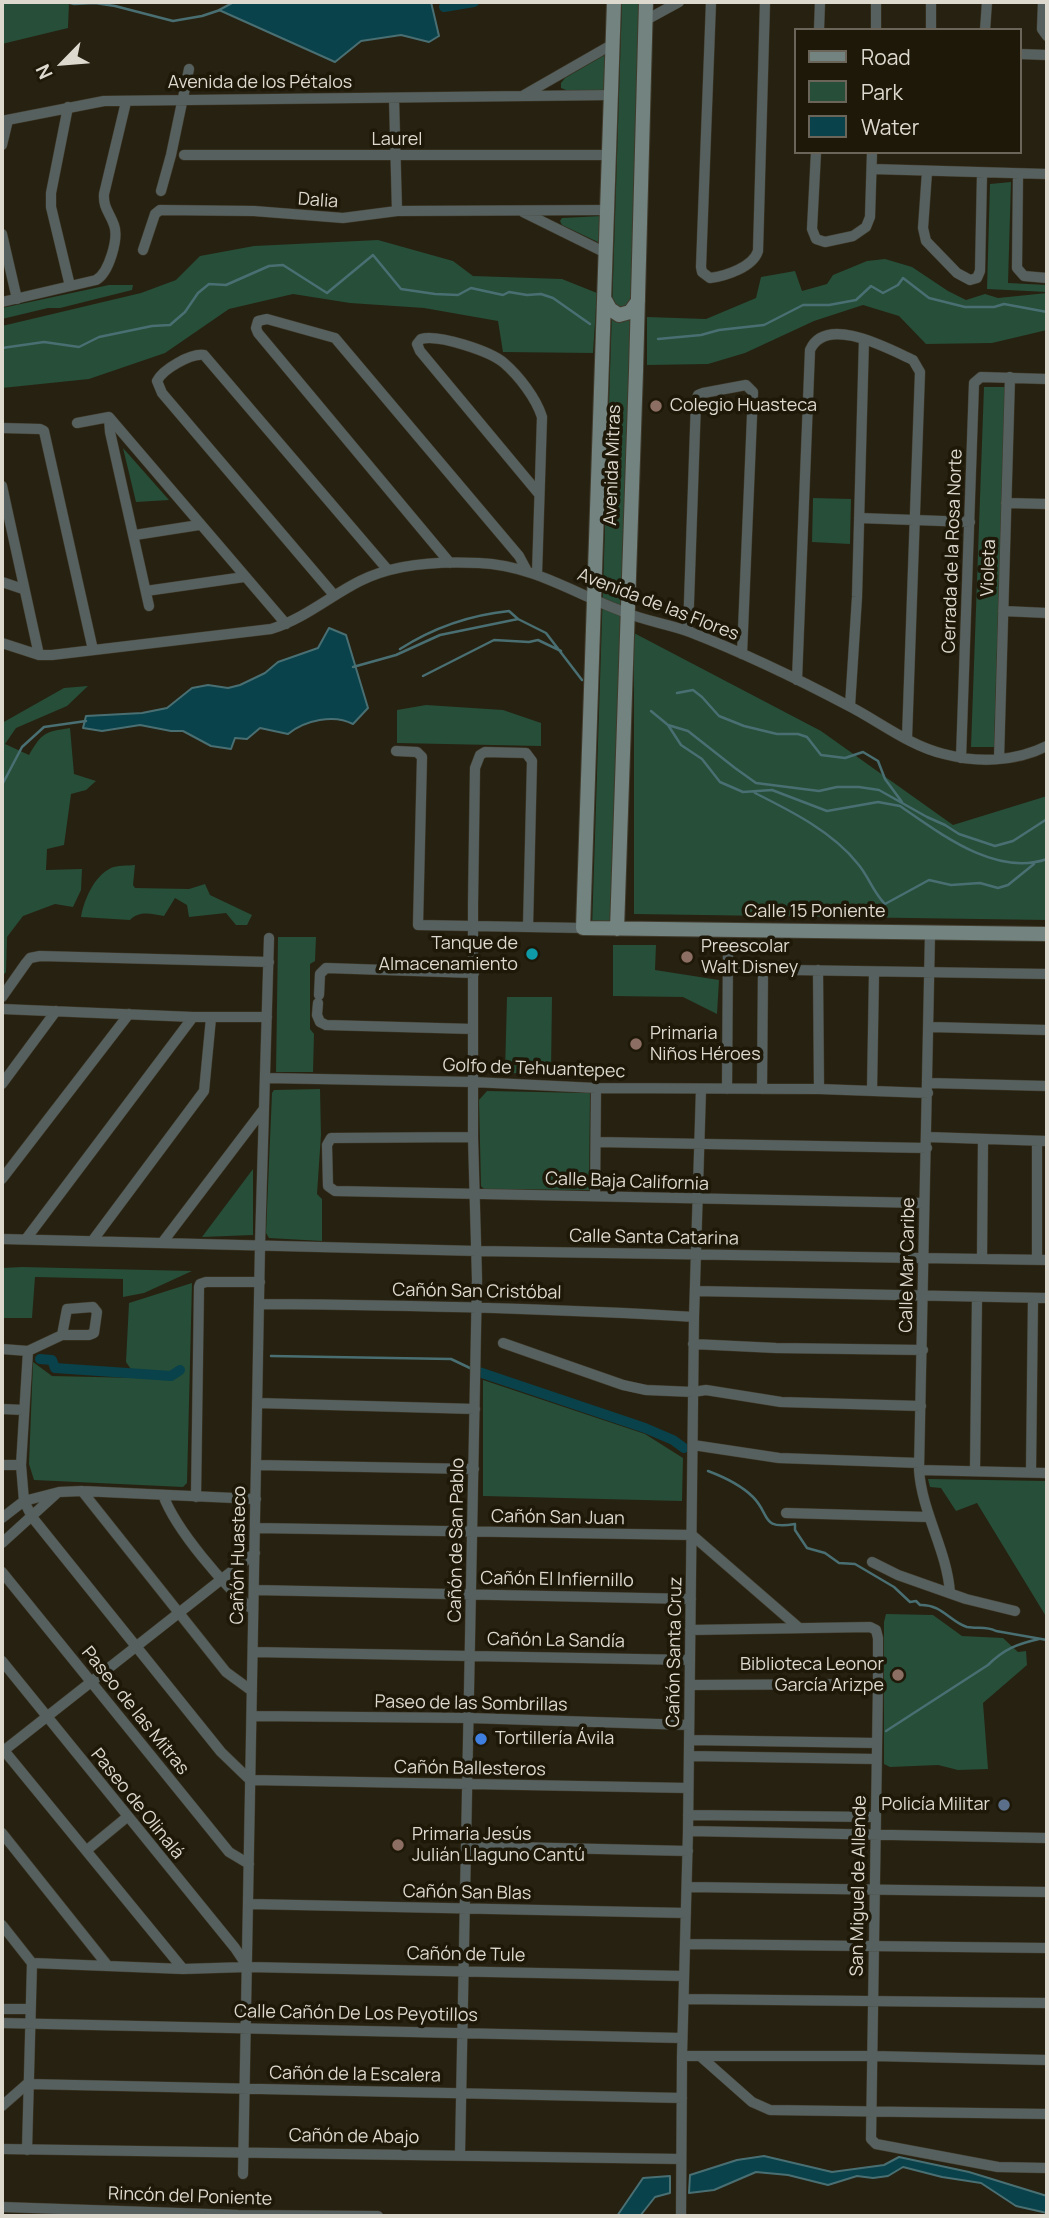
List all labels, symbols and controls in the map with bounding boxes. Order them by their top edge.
north arrow [28,28,98,98]
legend [794,28,1021,154]
text: Road [861,43,911,71]
text: N [29,60,59,84]
street label: Avenida de los Pétalos [168,72,352,94]
text: Park [861,78,903,106]
text: Water [861,113,919,141]
street label: Laurel [372,129,422,151]
street label: Dalia [297,189,339,213]
place label: Colegio Huasteca [670,395,817,417]
marker: Colegio Huasteca [648,398,664,414]
street label: Avenida Mitras [600,404,626,526]
street label: Cerrada de la Rosa Norte [939,448,967,654]
street label: Violeta [977,539,1001,597]
street label: Avenida de las Flores [574,564,742,646]
street label: Calle 15 Poniente [744,901,886,923]
place label: Tanque de Almacenamiento [379,933,518,976]
place label: Preescolar Walt Disney [701,936,798,978]
marker: Tanque de Almacenamiento [524,946,540,962]
marker: Preescolar Walt Disney [679,949,695,965]
place label: Primaria Niños Héroes [650,1023,761,1066]
marker: Primaria Niños Héroes [628,1036,644,1052]
street label: Golfo de Tehuantepec [442,1055,626,1083]
street label: Calle Baja California [545,1168,709,1196]
street label: Calle Mar Caribe [896,1197,920,1333]
street label: Calle Santa Catarina [569,1226,739,1250]
street label: Cañón San Cristóbal [392,1280,562,1304]
street label: Cañón de San Pablo [445,1458,469,1622]
street label: Cañón Huasteco [227,1485,251,1625]
street label: Cañón San Juan [491,1506,625,1530]
street label: Cañón El Infiernillo [480,1568,634,1592]
street label: Cañón Santa Cruz [663,1576,687,1728]
street label: Cañón La Sandía [487,1629,625,1653]
street label: Paseo de las Mitras [77,1642,193,1780]
place label: Biblioteca Leonor García Arizpe [740,1654,884,1696]
marker: Biblioteca Leonor García Arizpe [890,1667,906,1683]
street label: Paseo de las Sombrillas [374,1692,568,1716]
place label: Tortillería Ávila [495,1728,614,1750]
marker: Tortillería Ávila [473,1731,489,1747]
street label: Paseo de Olinalá [86,1744,188,1864]
street label: Cañón Ballesteros [394,1757,546,1781]
place label: Policía Militar [881,1794,990,1816]
street label: San Miguel de Allende [847,1795,871,1977]
marker: Policía Militar [996,1797,1012,1813]
place label: Primaria Jesús Julián Llaguno Cantú [412,1824,585,1867]
marker: Primaria Jesús Julián Llaguno Cantú [390,1837,406,1853]
street label: Cañón San Blas [403,1881,531,1905]
street label: Cañón de Tule [407,1943,525,1967]
street label: Calle Cañón De Los Peyotillos [234,2001,478,2027]
street label: Cañón de la Escalera [269,2063,441,2087]
street label: Cañón de Abajo [289,2125,419,2149]
street label: Rincón del Poniente [107,2183,273,2211]

